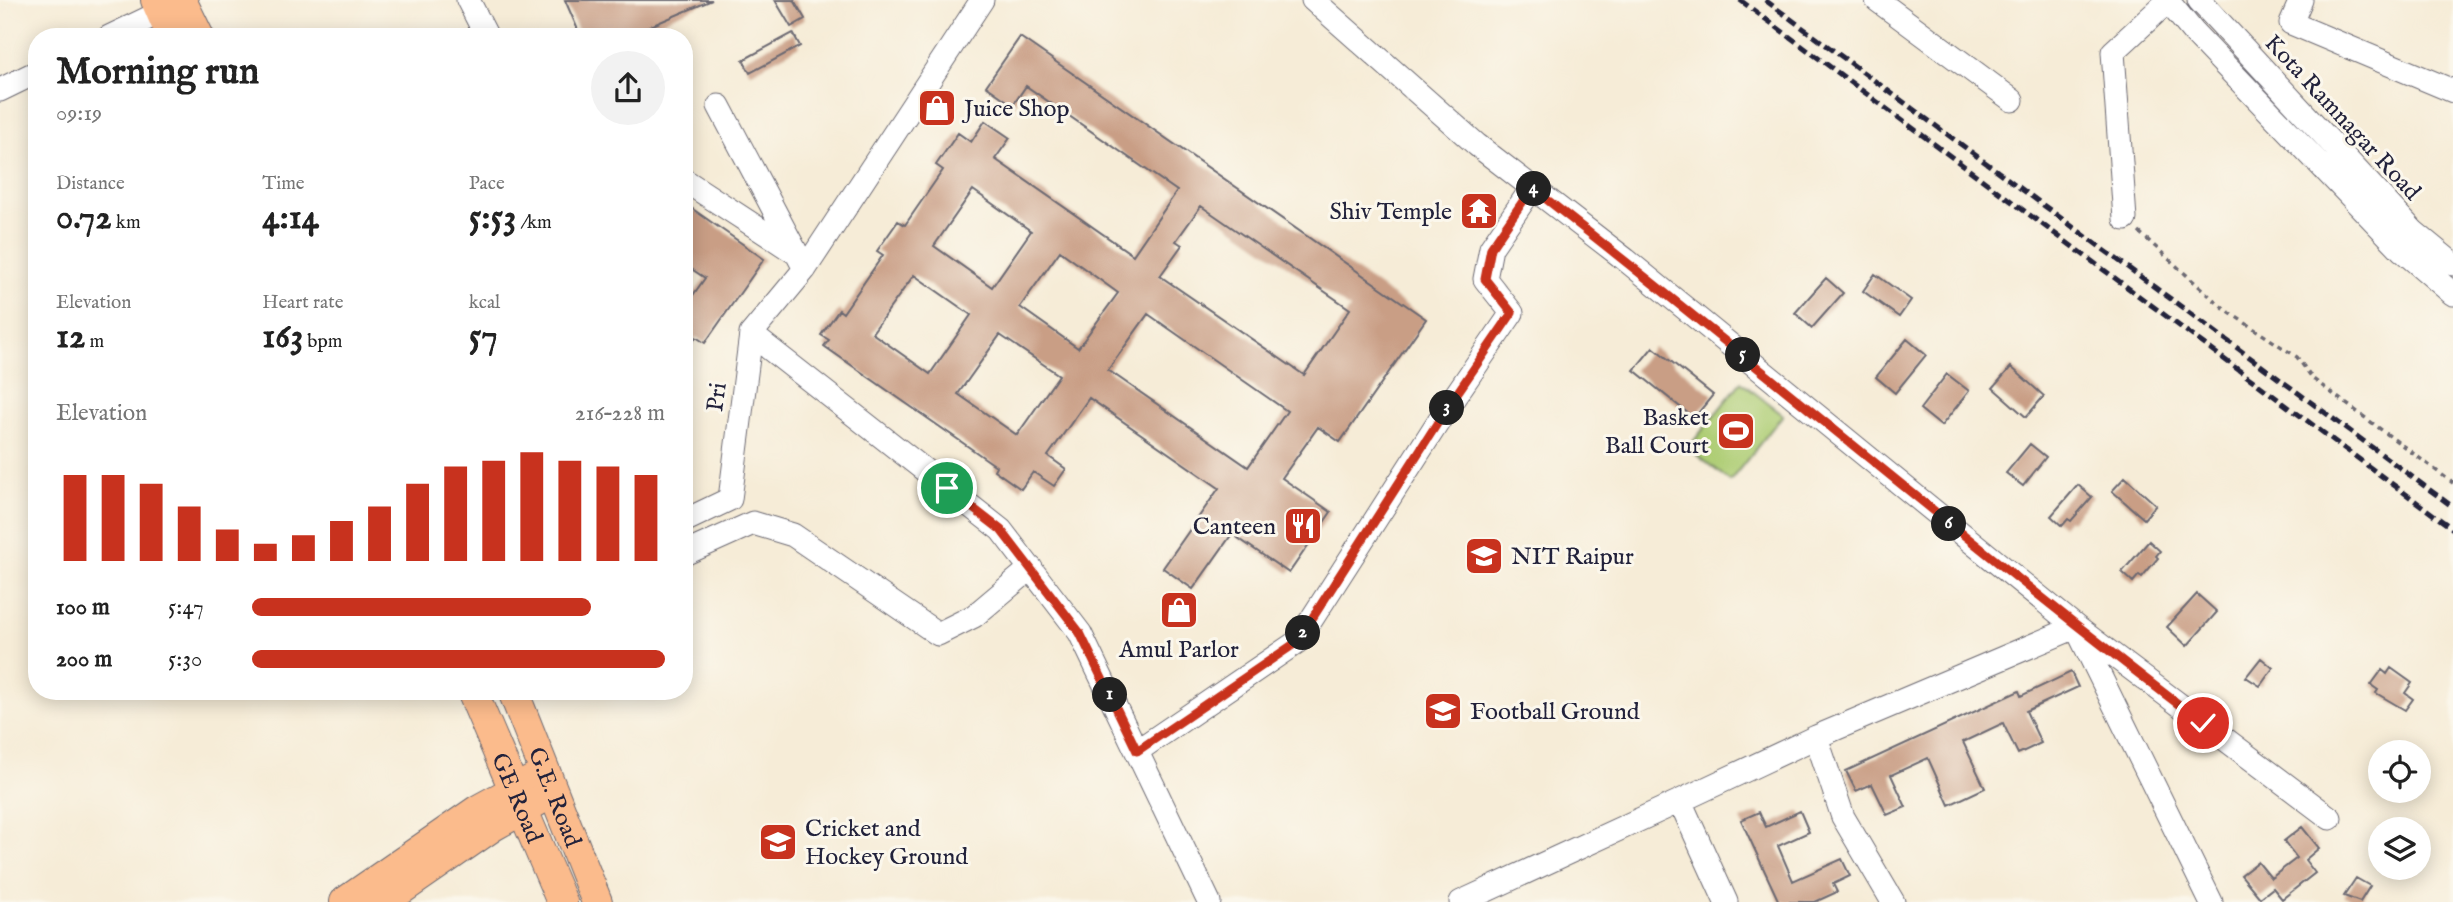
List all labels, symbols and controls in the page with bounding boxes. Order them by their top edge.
street label: Kota Ramnagar Road [2257,28,2427,208]
text: Morning run [56,49,259,97]
button: share [591,51,665,125]
shop icon: Juice Shop [916,87,958,129]
place label: Juice Shop [961,94,1069,125]
text: 09:19 [56,99,102,128]
text: Distance [56,172,125,196]
text: Time [262,172,305,196]
text: Pace [469,172,505,196]
pin: 4 [1516,172,1552,206]
text: 4 [1529,176,1538,200]
temple icon: Shiv Temple [1458,190,1500,232]
text: 0.72 [56,196,112,241]
text: 4:14 [262,196,319,241]
text: 5:53 [469,196,516,241]
place label: Shiv Temple [1329,197,1452,228]
text: km [112,211,141,235]
text: /km [516,211,552,235]
text: Elevation [56,291,131,315]
text: Heart rate [262,291,343,315]
text: kcal [469,291,500,315]
text: 12 [56,315,85,360]
text: 163 [262,315,303,360]
text: 57 [469,315,498,360]
text: m [85,330,104,354]
text: bpm [303,330,342,354]
pin: 5 [1726,338,1760,372]
text: 5 [1739,342,1746,366]
street label: Pri [700,381,735,414]
pin: 3 [1430,390,1464,426]
text: 3 [1443,395,1450,419]
text: Elevation [56,399,147,428]
text: 216–228 m [575,399,665,428]
place label: Basket Ball Court [1605,403,1709,462]
sports icon: Basket Ball Court [1715,410,1757,452]
pin [917,458,977,518]
icon: arrive [928,469,966,507]
restaurant icon: Canteen [1282,505,1324,547]
pin: 6 [1932,506,1966,542]
text: 6 [1944,511,1953,535]
place label: Canteen [1193,512,1276,543]
school or university icon: NIT Raipur [1463,535,1505,577]
place label: NIT Raipur [1511,542,1634,573]
shop icon: Amul Parlor [1158,589,1200,631]
text: 100 m [56,593,110,622]
text: 5:47 [168,593,204,622]
pin: 2 [1286,616,1320,650]
text: 2 [1298,620,1307,644]
place label: Amul Parlor [1118,635,1239,666]
text: 200 m [56,645,112,674]
text: 5:30 [168,645,202,674]
pin: 1 [1092,678,1128,712]
text: 1 [1106,682,1113,706]
school or university icon: Football Ground [1422,690,1464,732]
pin [2173,693,2233,753]
place label: Football Ground [1470,697,1640,728]
icon: check [2184,704,2222,742]
map controls [2368,740,2431,880]
button: locate [2368,740,2431,803]
street label: G.E. Road [520,743,588,852]
street label: GE Road [483,748,549,848]
place label: Cricket and Hockey Ground [805,814,968,873]
button: layers [2368,817,2431,880]
school or university icon: Cricket and Hockey Ground [757,821,799,863]

